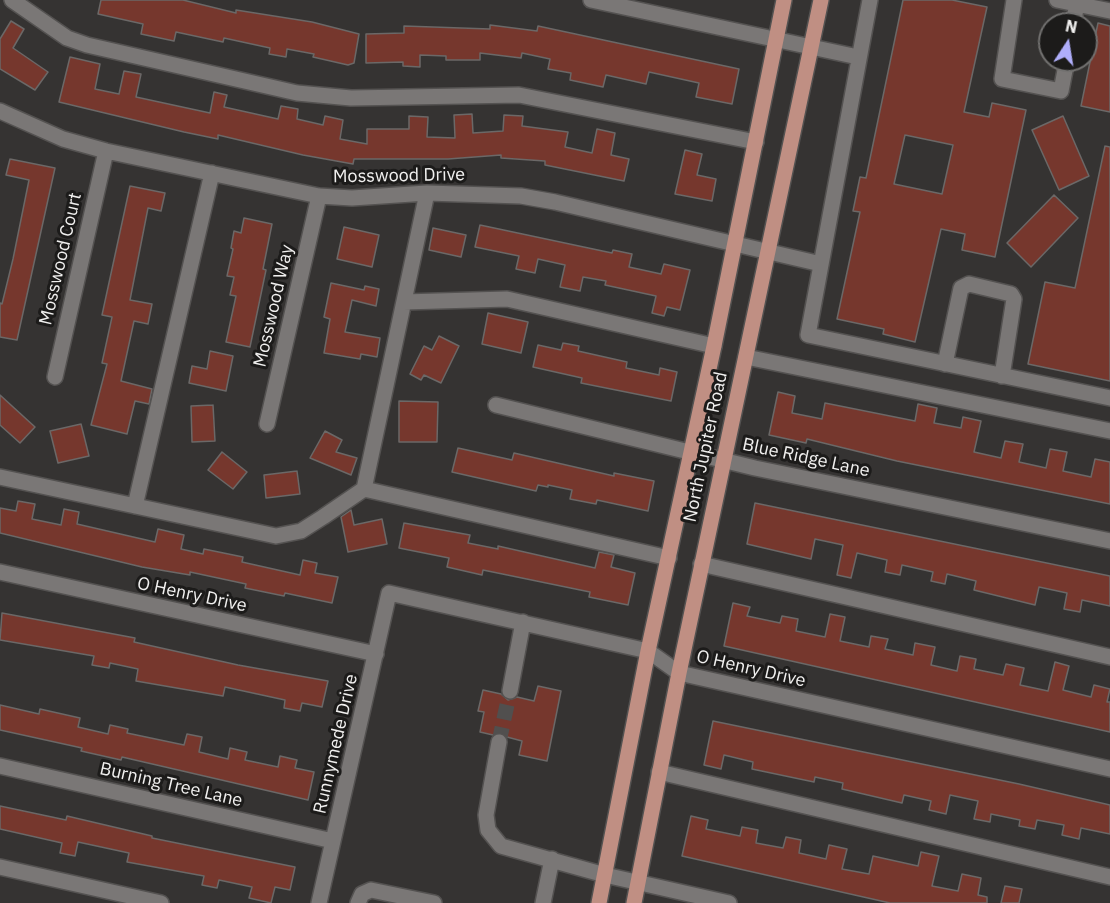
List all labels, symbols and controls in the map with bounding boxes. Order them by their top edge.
north arrow [1038,12,1098,72]
text: N [1064,15,1079,37]
street label: Mosswood Drive [333,164,465,188]
street label: Mosswood Court [35,191,87,327]
street label: Mosswood Way [249,243,299,369]
street label: North Jupiter Road [680,370,732,524]
street label: Blue Ridge Lane [740,434,872,482]
street label: O Henry Drive [135,573,249,617]
street label: O Henry Drive [694,646,808,692]
street label: Runnymede Drive [309,672,363,816]
street label: Burning Tree Lane [97,758,245,812]

